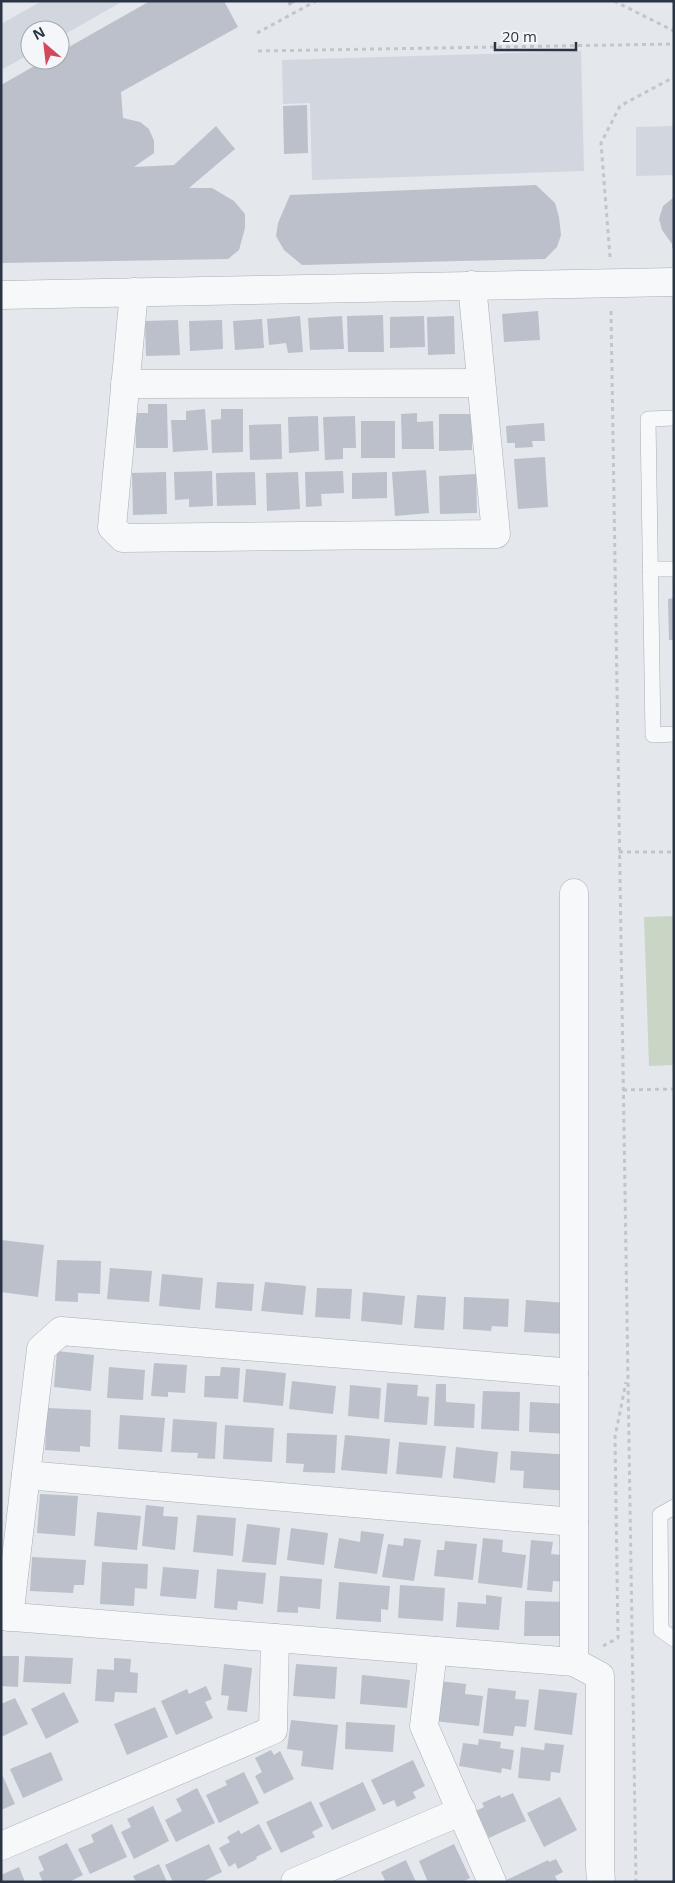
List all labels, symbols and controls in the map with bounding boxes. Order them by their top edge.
north arrow [20,20,70,70]
scale bar [495,20,576,52]
text: N [29,22,48,44]
text: 20 m [502,26,537,46]

